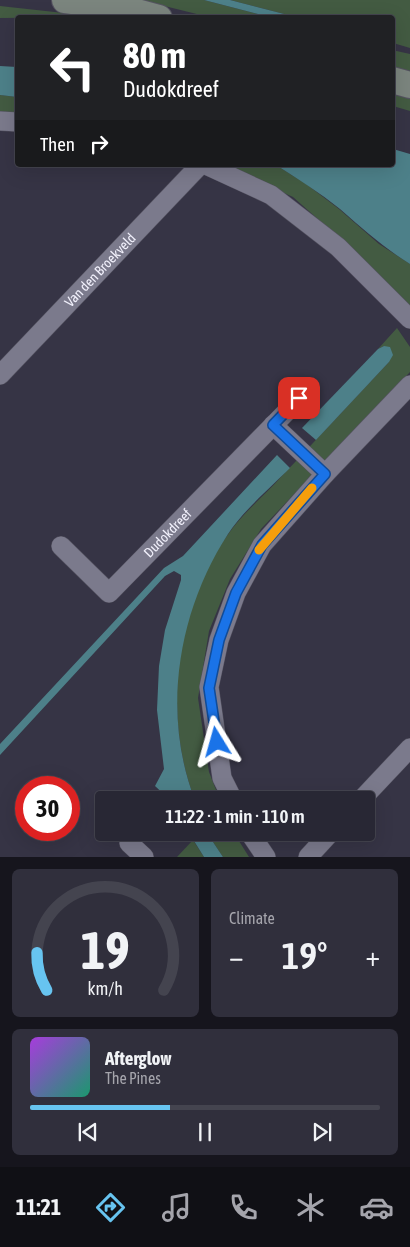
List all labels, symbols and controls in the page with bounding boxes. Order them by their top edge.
icon: left [40,35,105,100]
text: 80 m [123,35,186,75]
text: Dudokdreef [123,76,219,102]
icon: right [85,130,113,158]
text: Then [40,133,75,155]
street label: Van den Broekveld [61,230,139,310]
pin [278,377,320,419]
icon: arrive [285,384,313,412]
street label: Dudokdreef [141,506,195,561]
position arrow [190,715,242,767]
speed limit sign: 30 [15,776,80,841]
text: 11:22 · 1 min · 110 m [165,805,305,827]
text: Climate [229,909,275,927]
text: 19 [81,920,130,980]
text: 19° [281,934,328,977]
text: − [229,940,244,972]
text: + [365,940,380,972]
text: km/h [88,978,123,999]
text: Afterglow [105,1047,172,1069]
text: The Pines [105,1069,161,1087]
icon: previous [74,1118,102,1146]
icon: pause [191,1118,219,1146]
icon: next [308,1118,336,1146]
icon: directions [93,1190,128,1225]
icon: music [159,1190,194,1225]
icon: phone [226,1190,261,1225]
icon: climate [293,1190,328,1225]
icon: car [359,1190,394,1225]
text: 11:21 [16,1194,61,1220]

